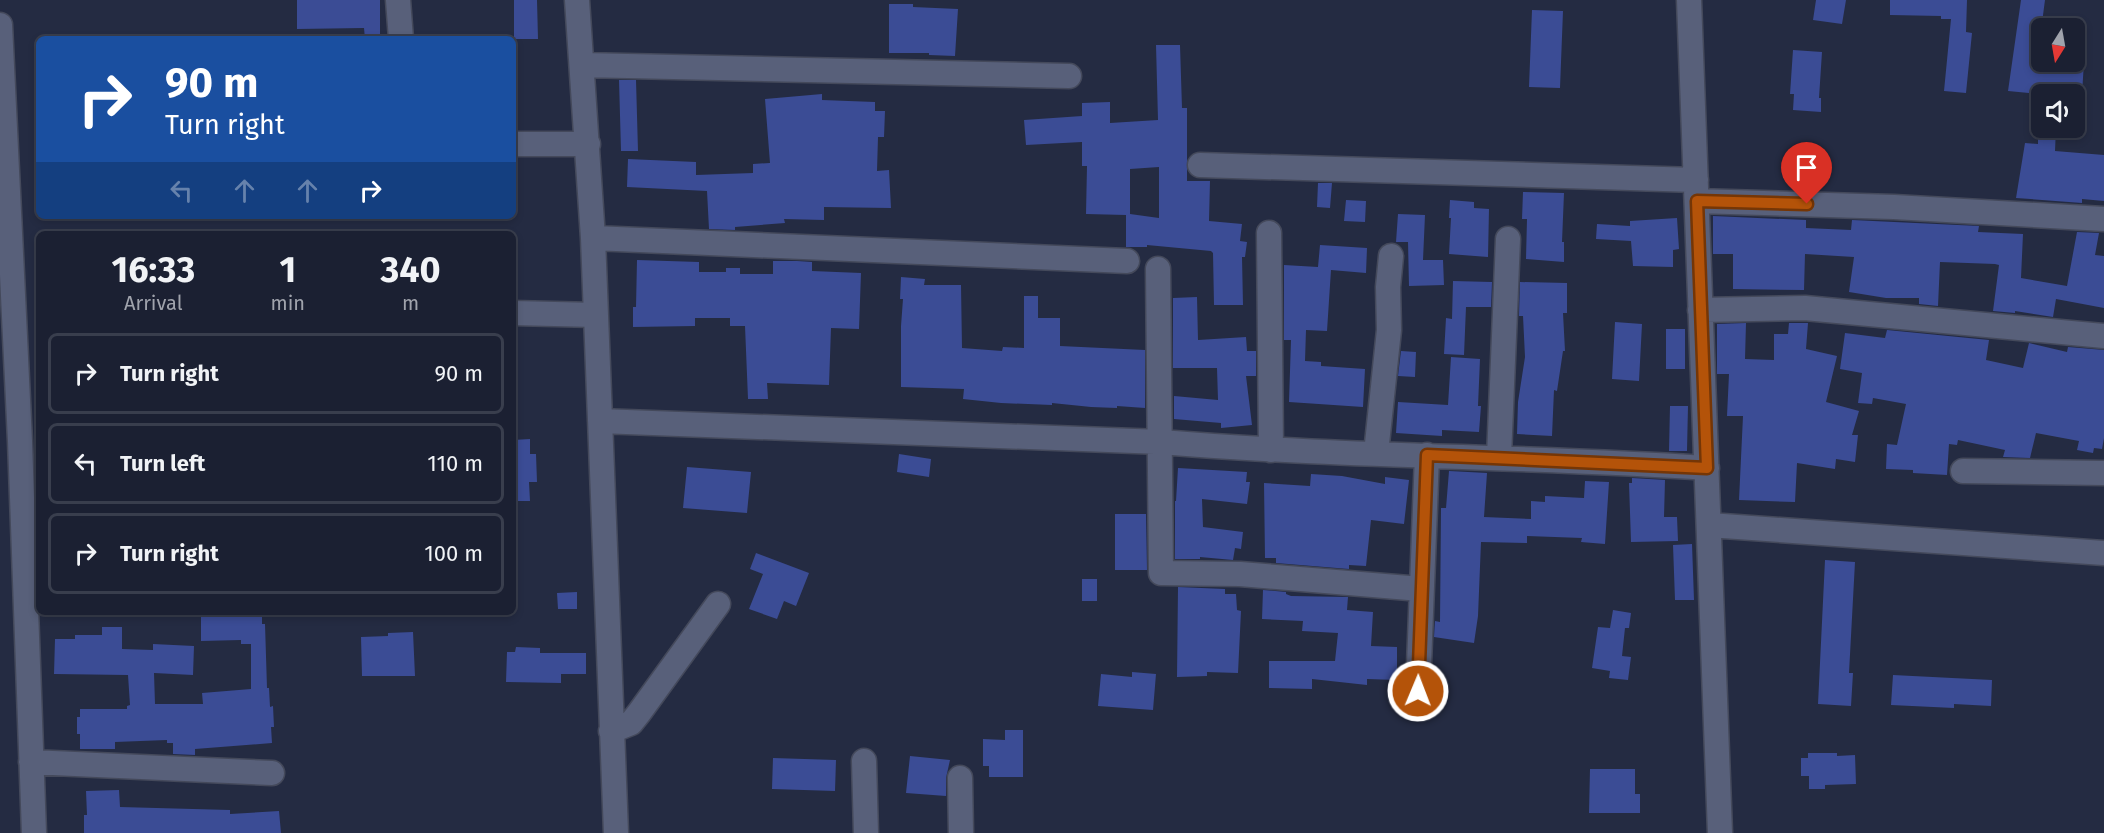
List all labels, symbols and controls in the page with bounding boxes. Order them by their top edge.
north arrow [2031,18,2085,72]
map controls [2031,18,2085,138]
text: 90 m [165,58,259,108]
icon: right [66,60,144,138]
button: sound [2031,84,2085,138]
text: Turn right [165,109,285,141]
pin [1781,142,1832,204]
icon: arrive [1790,151,1823,184]
icon: left [165,174,198,207]
icon: ahead [228,174,261,207]
icon: ahead [291,174,324,207]
icon: right [354,174,387,207]
text: 16:33 [111,248,195,292]
text: 1 [279,248,296,292]
text: 340 [380,248,441,292]
text: Arrival [124,291,183,315]
text: min [271,291,305,315]
text: m [402,291,419,315]
icon: right [69,357,102,390]
text: Turn right [120,360,219,387]
text: 90 m [434,360,483,387]
icon: left [69,447,102,480]
text: Turn left [120,450,205,477]
text: 110 m [427,450,483,477]
icon: right [69,537,102,570]
text: Turn right [120,540,219,567]
text: 100 m [424,540,483,567]
position arrow [1386,659,1450,723]

